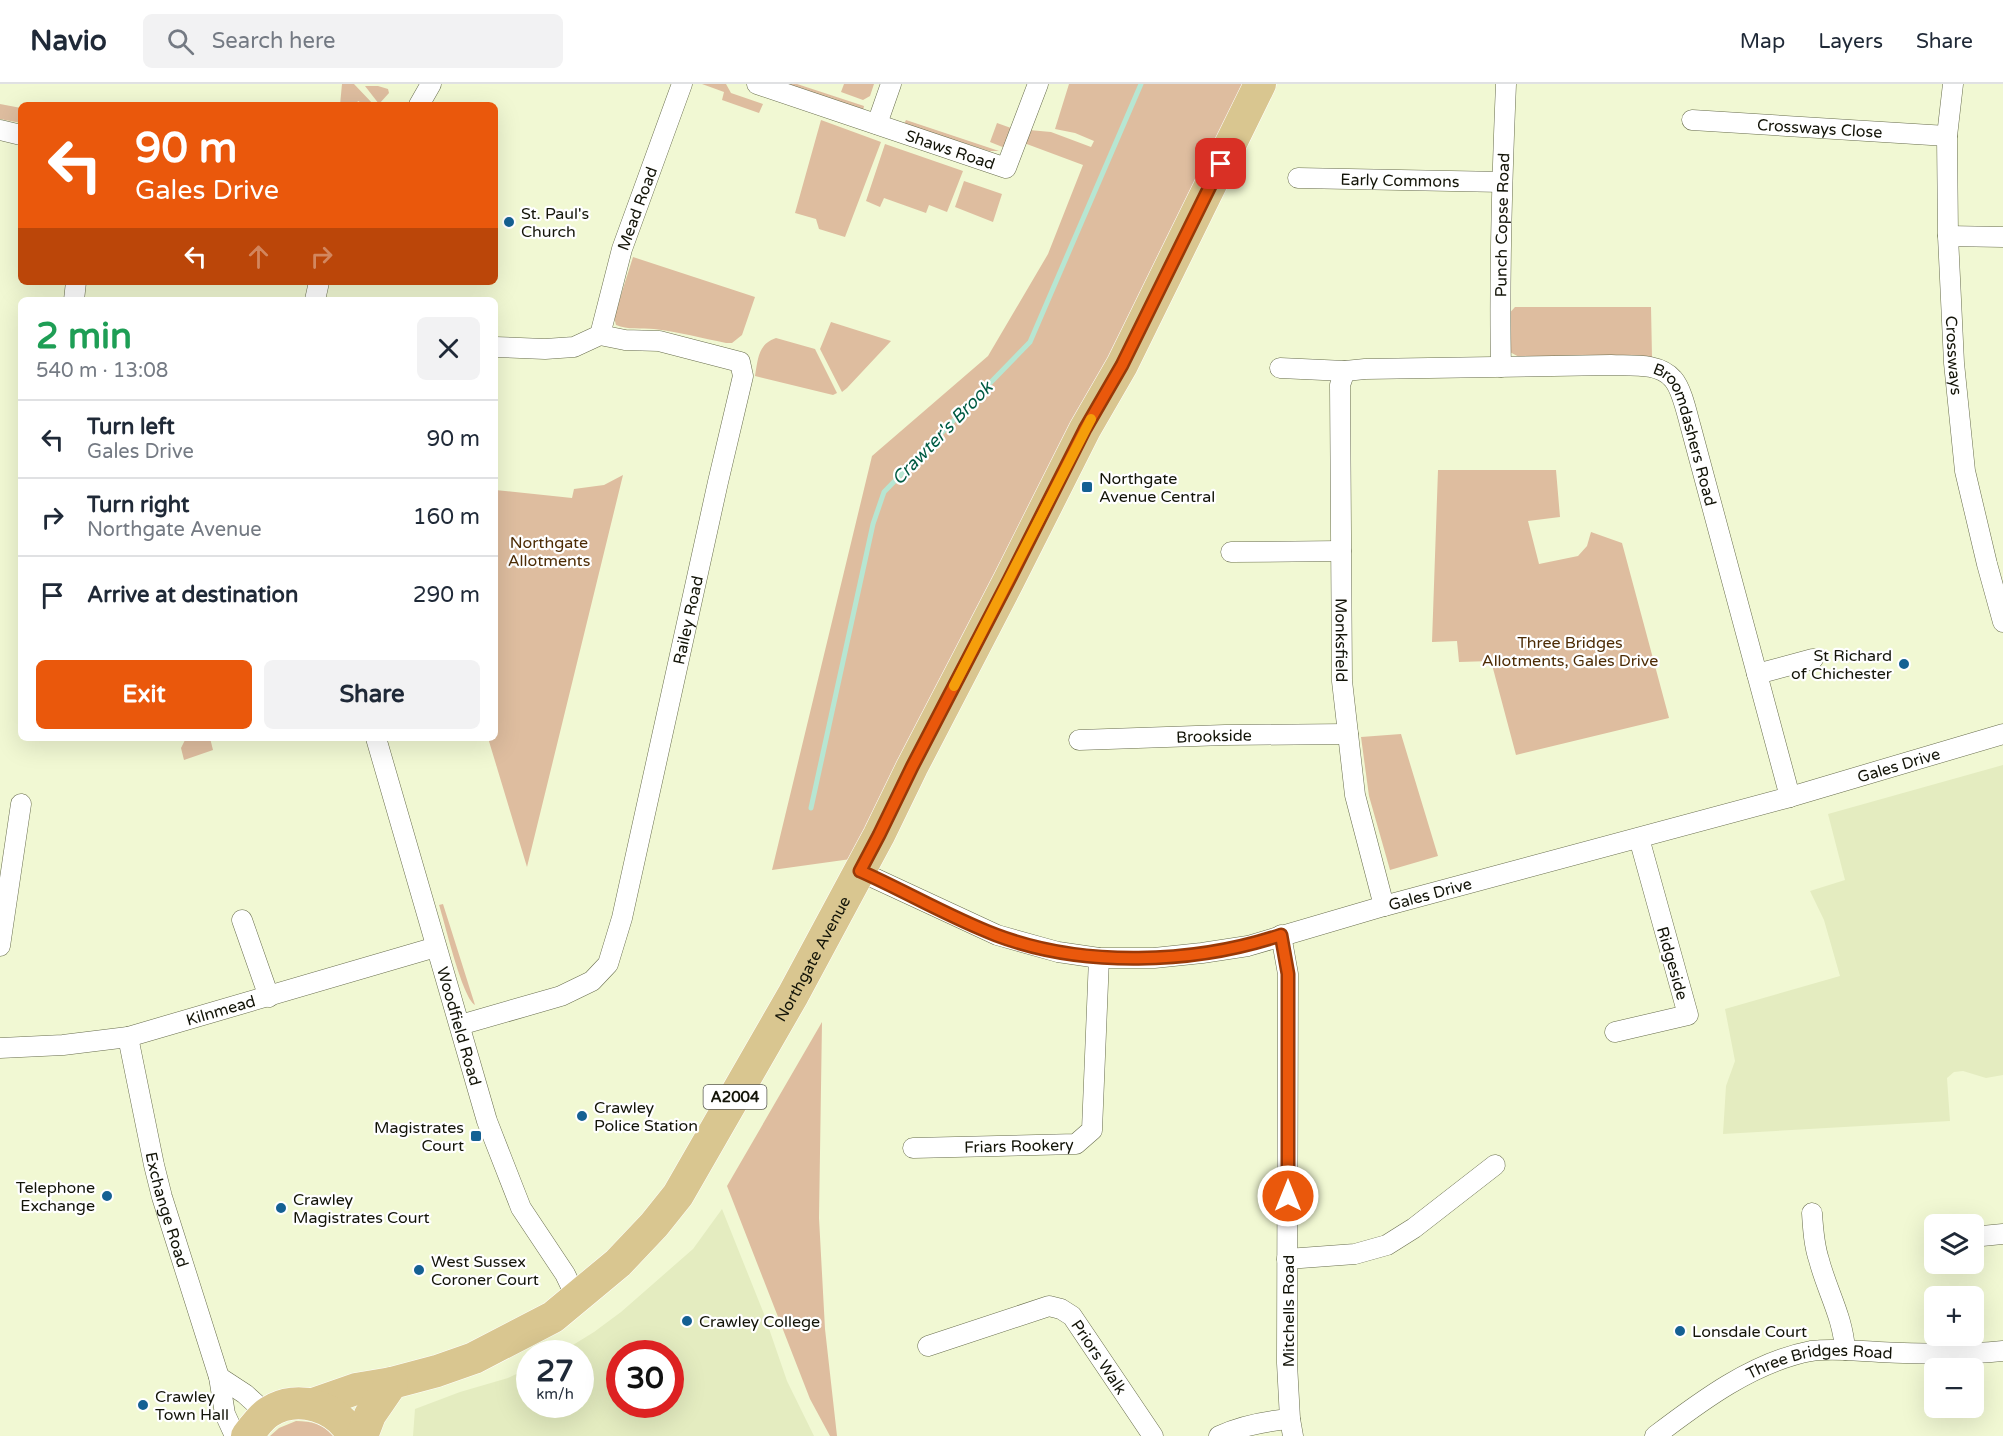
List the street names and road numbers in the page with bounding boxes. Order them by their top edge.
street label: Crossways Close [1756,115,1883,143]
street label: Shaws Road [903,126,997,175]
street label: Punch Copse Road [1491,152,1514,297]
street label: Mead Road [613,164,662,253]
street label: Early Commons [1340,170,1460,192]
street label: Crossways [1941,315,1966,396]
street label: Broomdashers Road [1650,359,1720,508]
street label: Railey Road [669,574,708,667]
street label: Monksfield [1330,598,1351,682]
street label: Brookside [1176,726,1252,748]
street label: Gales Drive [1855,744,1943,788]
street label: Gales Drive [1386,874,1474,915]
street label: Northgate Avenue [771,893,855,1025]
street label: Ridgeside [1652,924,1692,1002]
street label: Woodfield Road [432,965,485,1088]
street label: Kilnmead [184,991,258,1031]
road number: A2004 [704,1085,766,1109]
street label: Friars Rookery [964,1135,1074,1158]
street label: Exchange Road [141,1150,193,1270]
street label: Mitchells Road [1279,1255,1299,1367]
street label: Priors Walk [1066,1316,1131,1399]
street label: Three Bridges Road [1743,1341,1893,1384]

